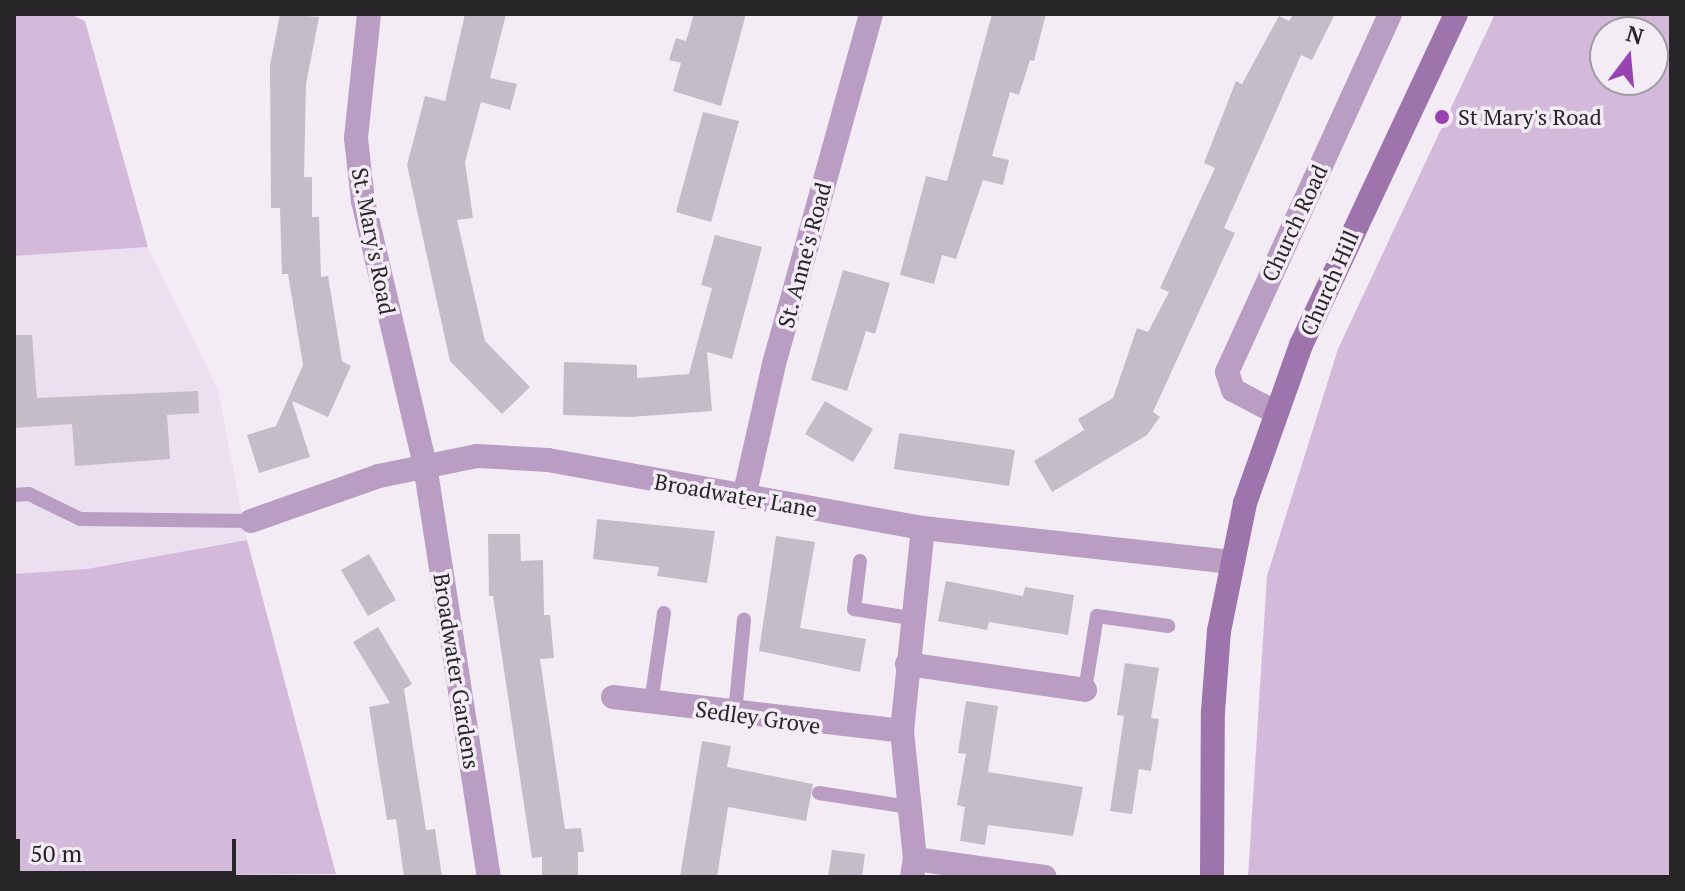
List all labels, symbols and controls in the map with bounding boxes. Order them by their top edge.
north arrow [1589,16,1669,96]
text: N [1623,18,1647,51]
place label: St Mary's Road [1458,104,1602,130]
marker: St Mary's Road [1433,108,1451,126]
street label: Church Road [1255,160,1333,286]
street label: St. Mary's Road [347,165,401,317]
street label: St. Anne's Road [772,179,836,331]
street label: Church Hill [1294,226,1364,340]
street label: Broadwater Lane [652,468,820,522]
street label: Broadwater Gardens [428,571,486,771]
street label: Sedley Grove [694,695,822,739]
scale bar [20,823,240,873]
text: 50 m [30,837,82,869]

